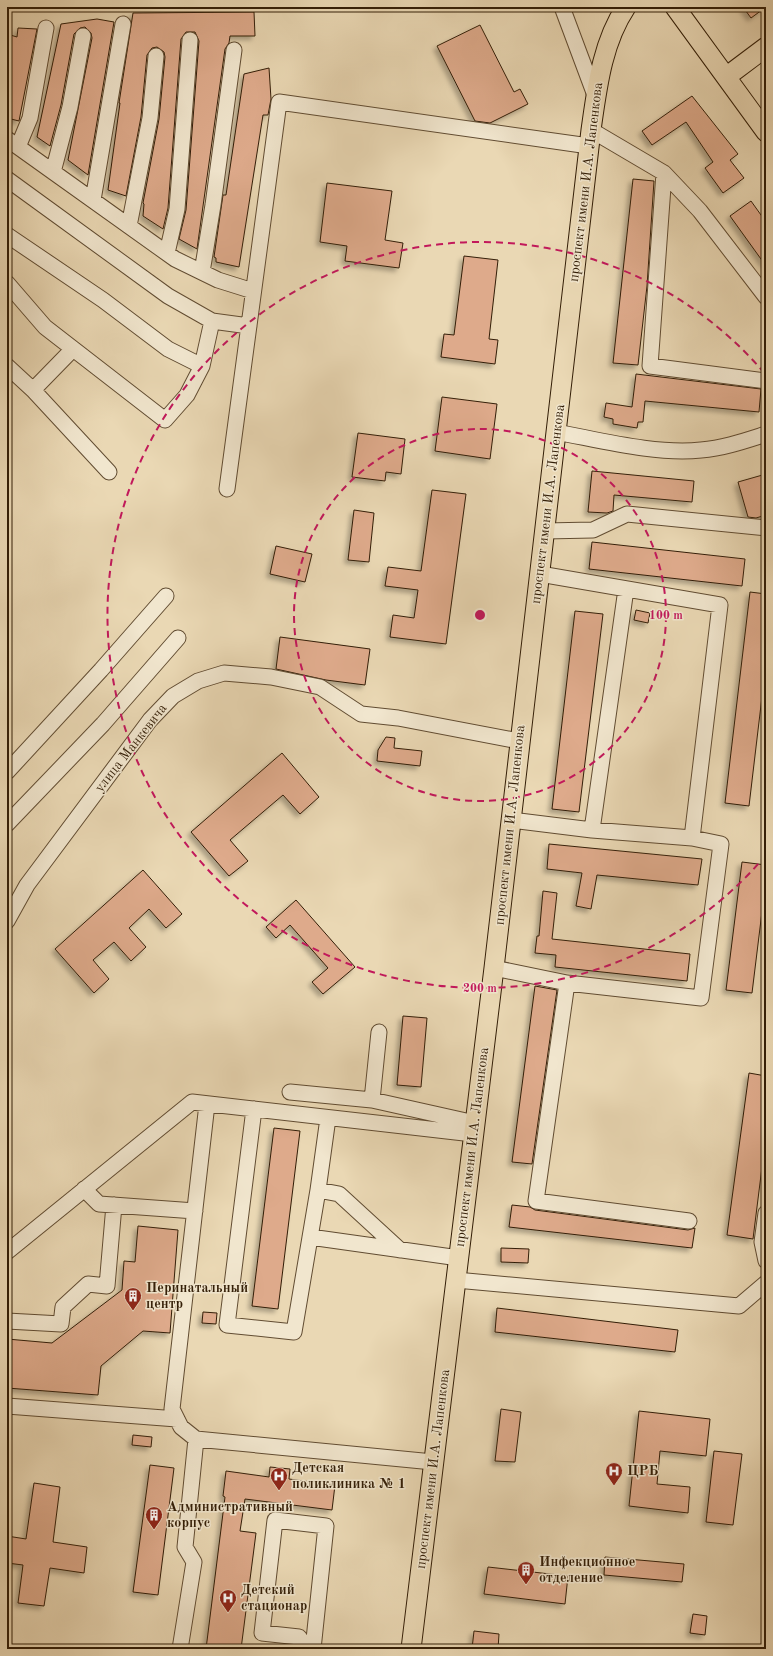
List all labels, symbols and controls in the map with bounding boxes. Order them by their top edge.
street label: проспект имени И.А. Лапенкова [567,81,605,283]
street label: проспект имени И.А. Лапенкова [529,403,567,605]
centre of rings [473,608,487,622]
text: 100 m [649,610,683,622]
street label: улица Манкевича [92,701,170,795]
street label: проспект имени И.А. Лапенкова [493,724,527,926]
text: 200 m [463,983,497,995]
street label: проспект имени И.А. Лапенкова [453,1046,491,1248]
place label: Перинатальный центр [146,1281,248,1311]
building icon: Перинатальный центр [123,1286,143,1311]
street label: проспект имени И.А. Лапенкова [414,1368,452,1570]
place label: Детская поликлиника № 1 [292,1461,406,1491]
hospital icon: ЦРБ [604,1461,624,1486]
place label: ЦРБ [627,1464,658,1478]
hospital icon: Детская поликлиника № 1 [269,1466,289,1491]
place label: Административный корпус [167,1500,293,1530]
building icon: Административный корпус [144,1505,164,1530]
place label: Инфекционное отделение [539,1555,635,1585]
building icon: Инфекционное отделение [516,1560,536,1585]
place label: Детский стационар [241,1583,307,1613]
hospital icon: Детский стационар [218,1588,238,1613]

